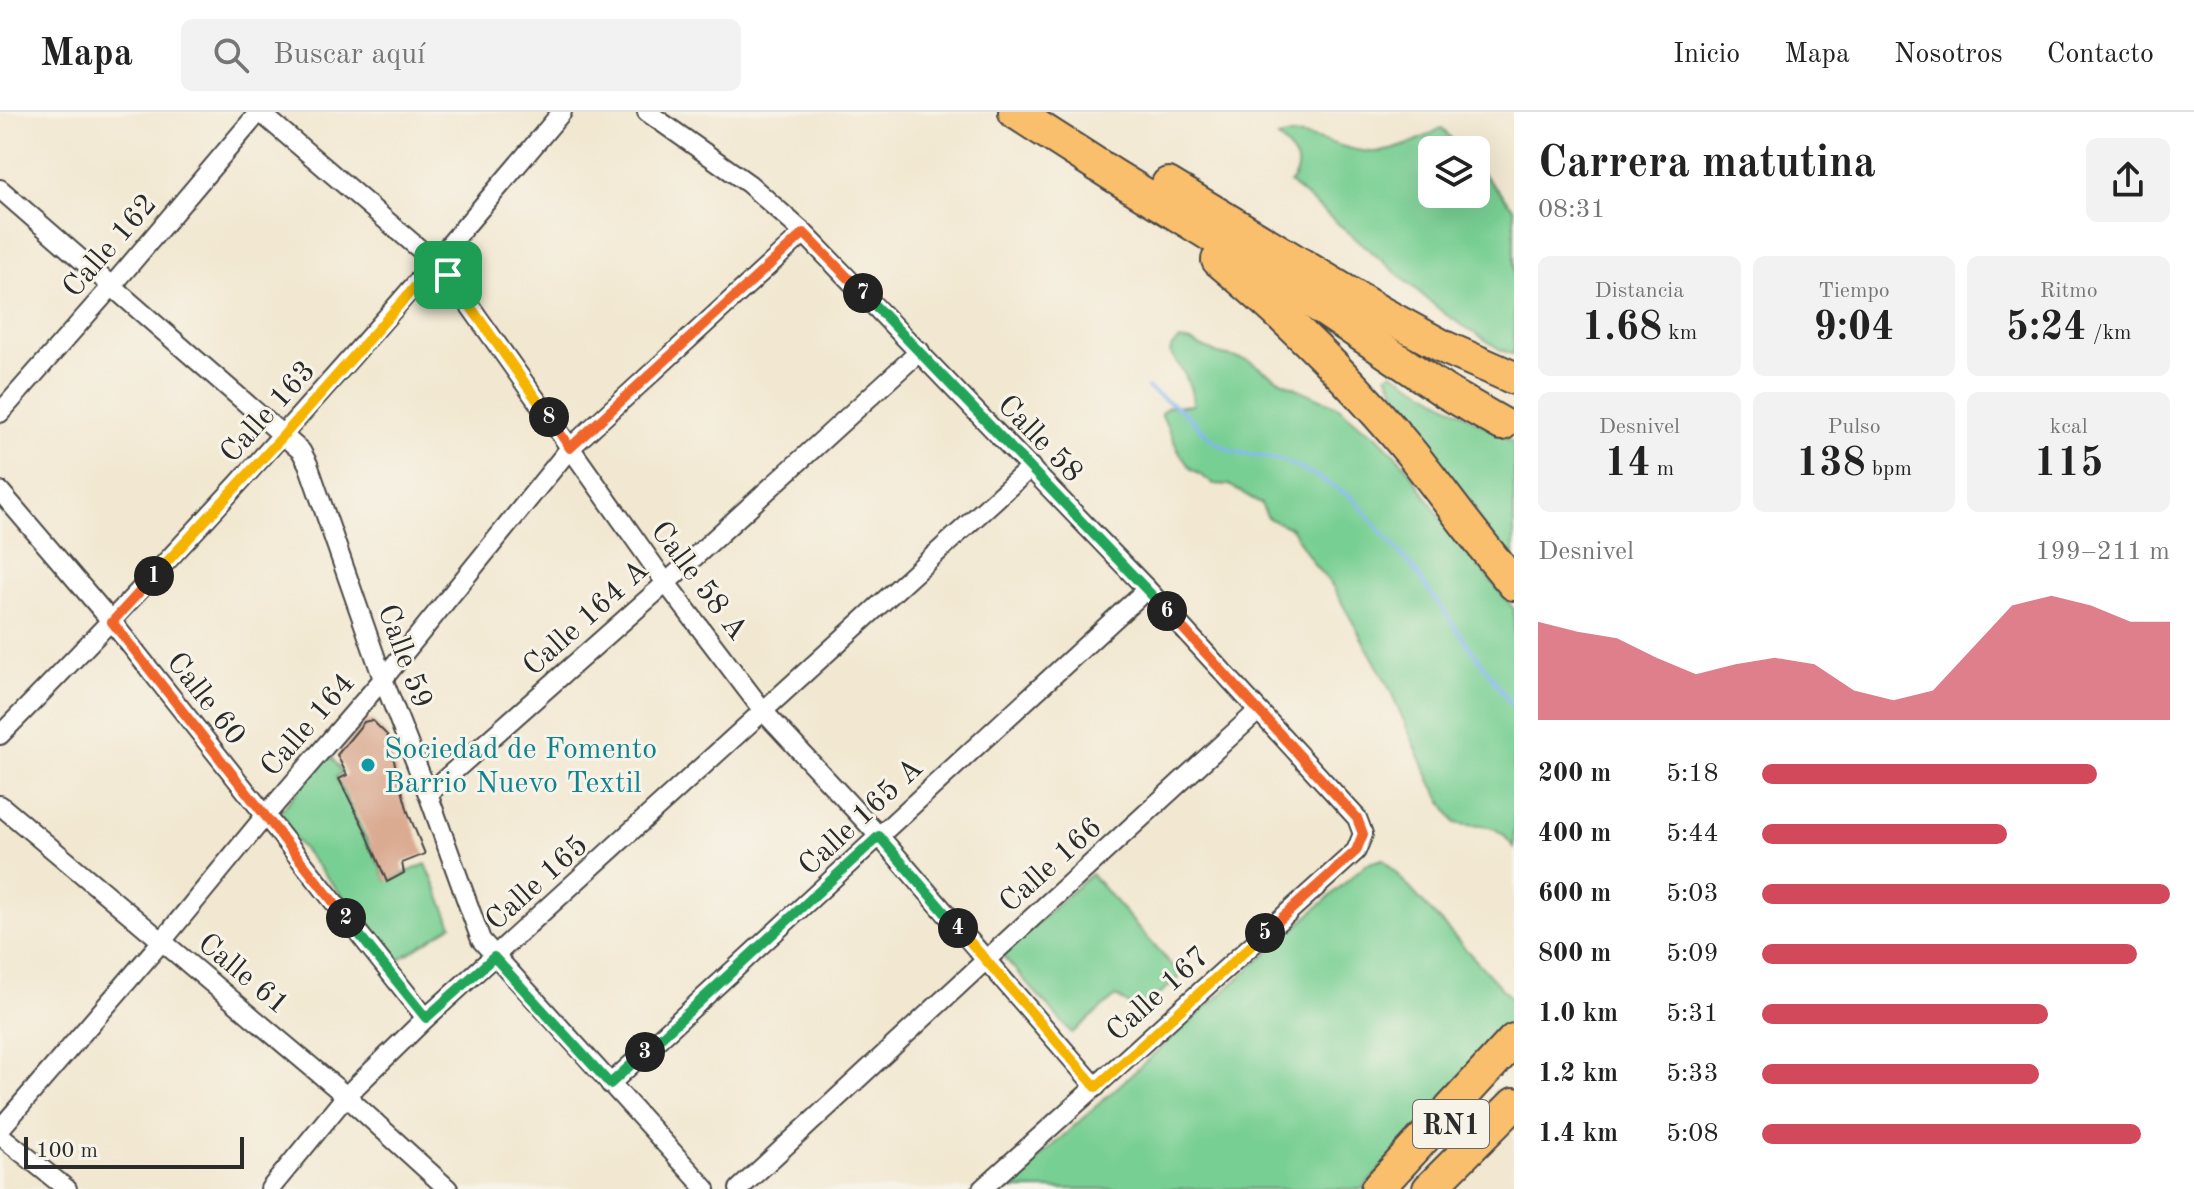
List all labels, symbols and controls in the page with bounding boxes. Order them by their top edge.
search box [181,19,741,91]
icon: search [209,33,253,77]
text: Mapa [40,36,133,74]
text: Buscar aquí [273,40,425,70]
text: Inicio [1673,41,1740,69]
text: Mapa [1784,41,1850,69]
text: Nosotros [1894,41,2003,69]
text: Contacto [2047,41,2154,69]
map controls [1418,136,1490,208]
button: layers [1418,136,1490,208]
button: share [2086,138,2170,222]
text: Carrera matutina [1538,142,1876,186]
street label: Calle 162 [58,189,163,304]
text: 08:31 [1538,197,1606,223]
pin [414,241,482,309]
icon: arrive [426,253,470,297]
pin: 7 [843,273,883,313]
text: Distancia [1595,280,1684,302]
text: Tiempo [1818,280,1890,302]
text: Ritmo [2040,280,2098,302]
text: 7 [857,282,869,304]
text: 1.68 [1581,309,1662,349]
text: 9:04 [1814,309,1894,349]
text: 5:24 [2006,309,2087,349]
text: km [1662,322,1697,344]
text: /km [2087,322,2132,344]
street label: Calle 163 [215,356,322,469]
street label: Calle 58 [991,390,1088,489]
pin: 8 [529,397,569,437]
text: 8 [543,406,555,428]
text: Desnivel [1599,416,1680,438]
text: Pulso [1827,416,1881,438]
text: kcal [2050,416,2088,438]
text: 14 [1604,445,1651,485]
text: 138 [1796,445,1866,485]
text: 115 [2034,445,2103,485]
text: m [1651,458,1674,480]
text: bpm [1866,458,1912,480]
street label: Calle 58 A [644,516,752,646]
text: Desnivel [1538,539,1634,565]
text: 199–211 m [2035,539,2170,565]
street label: Calle 164 A [518,555,655,682]
pin: 1 [134,556,174,596]
text: 1 [148,565,160,587]
pin: 6 [1147,591,1187,631]
text: 6 [1161,600,1173,622]
street label: Calle 59 [372,601,437,713]
street label: Calle 60 [160,647,251,751]
street label: Calle 164 [256,668,361,783]
place label: Sociedad de Fomento Barrio Nuevo Textil [384,735,657,799]
street label: Calle 165 A [794,753,929,882]
marker: Sociedad de Fomento Barrio Nuevo Textil [359,756,377,774]
text: 200 m [1538,761,1611,787]
text: 5:18 [1666,761,1719,787]
street label: Calle 166 [995,812,1108,919]
text: 400 m [1538,821,1611,847]
text: 5:44 [1666,821,1719,847]
street label: Calle 165 [481,830,594,937]
text: 600 m [1538,881,1611,907]
text: 5:03 [1666,881,1719,907]
pin: 2 [326,898,366,938]
text: 2 [340,907,352,929]
pin: 4 [938,908,978,948]
pin: 5 [1245,913,1285,953]
text: 4 [952,917,964,939]
text: 5 [1259,922,1271,944]
street label: Calle 61 [192,928,294,1021]
street label: Calle 167 [1102,941,1215,1048]
text: 800 m [1538,941,1611,967]
text: 5:09 [1666,941,1719,967]
text: 1.0 km [1538,1001,1618,1027]
text: 5:31 [1666,1001,1719,1027]
pin: 3 [625,1032,665,1072]
text: 3 [639,1041,651,1063]
text: 1.2 km [1538,1061,1618,1087]
text: 5:33 [1666,1061,1719,1087]
road number: RN1 [1413,1100,1489,1148]
text: 1.4 km [1538,1121,1618,1147]
text: 5:08 [1666,1121,1719,1147]
scale bar [24,1133,244,1169]
text: 100 m [36,1140,98,1162]

